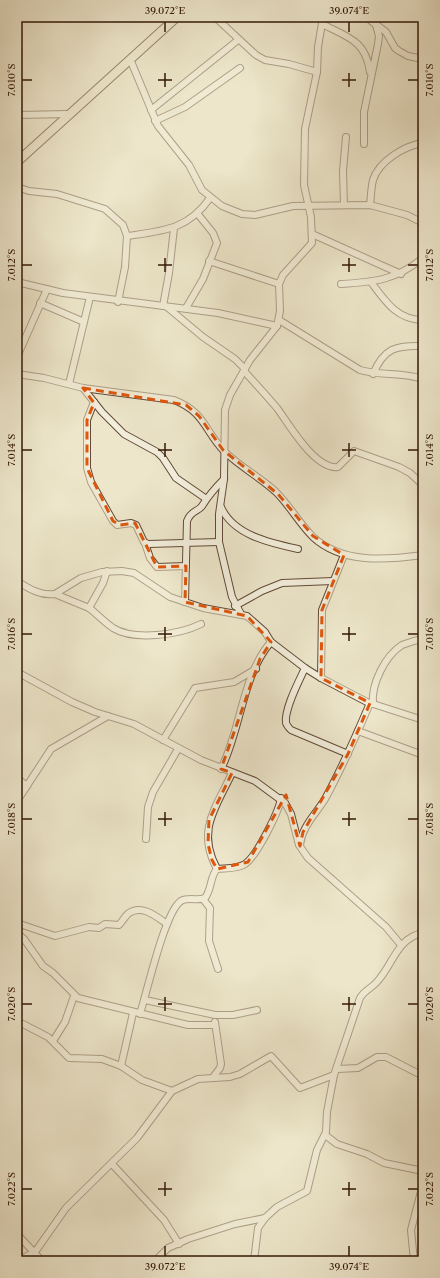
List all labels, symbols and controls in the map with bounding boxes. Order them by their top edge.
text: 39.072°E [145,4,185,17]
text: 39.074°E [329,4,369,17]
text: 7.010°S [5,63,18,97]
text: 7.010°S [423,63,436,97]
text: 7.012°S [5,249,18,281]
text: 7.012°S [423,249,436,281]
text: 7.014°S [5,434,18,466]
text: 7.014°S [423,434,436,466]
text: 7.016°S [5,618,18,650]
text: 7.016°S [423,618,436,650]
text: 7.018°S [5,803,18,835]
text: 7.018°S [423,803,436,835]
text: 7.020°S [5,987,18,1021]
text: 7.020°S [423,987,436,1021]
text: 7.022°S [5,1172,18,1206]
text: 7.022°S [423,1172,436,1206]
text: 39.072°E [145,1260,185,1273]
text: 39.074°E [329,1260,369,1273]

